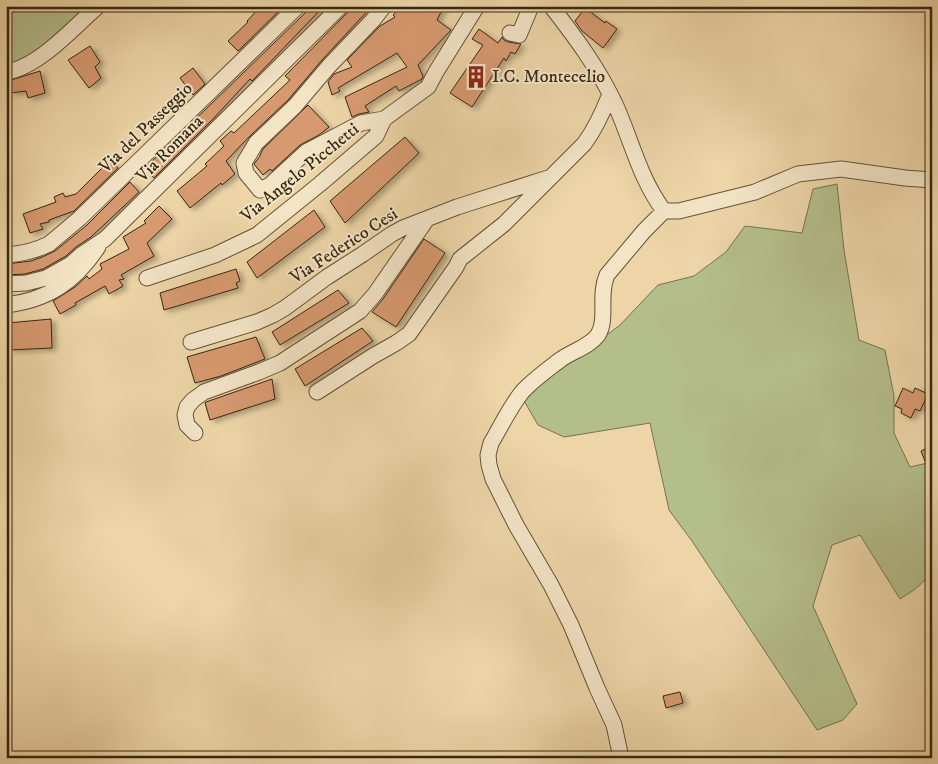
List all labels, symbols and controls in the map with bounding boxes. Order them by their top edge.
building icon: I.C. Montecelio [463,64,489,90]
place label: I.C. Montecelio [492,66,605,88]
street label: Via del Passeggio [94,78,198,179]
street label: Via Romana [131,110,209,188]
street label: Via Angelo Picchetti [236,118,364,228]
street label: Via Federico Cesi [285,203,402,289]

